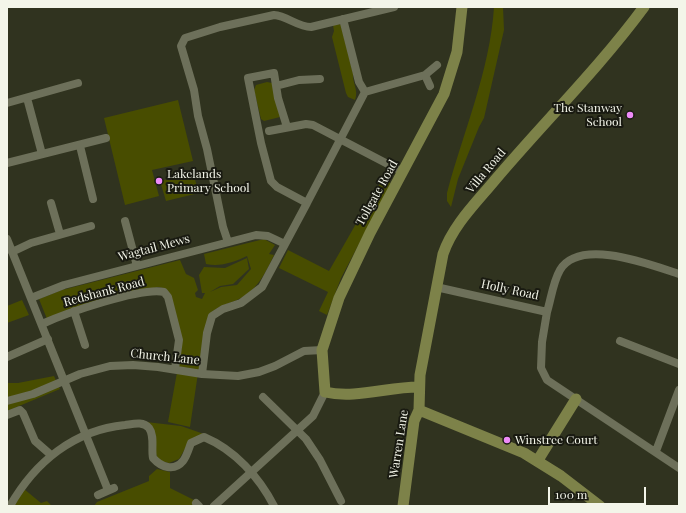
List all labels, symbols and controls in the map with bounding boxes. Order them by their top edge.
place label: The Stanway School [554,101,622,129]
marker: The Stanway School [625,110,635,120]
street label: Villa Road [463,146,509,196]
street label: Tollgate Road [353,158,401,228]
place label: Lakelands Primary School [167,167,250,195]
marker: Lakelands Primary School [154,176,164,186]
street label: Wagtail Mews [117,232,191,264]
street label: Redshank Road [62,274,146,310]
street label: Holly Road [480,277,540,303]
street label: Church Lane [130,346,200,368]
street label: Warren Lane [386,409,412,479]
place label: Winstree Court [515,433,597,447]
marker: Winstree Court [502,435,512,445]
scale bar [550,479,648,505]
text: 100 m [555,486,587,502]

